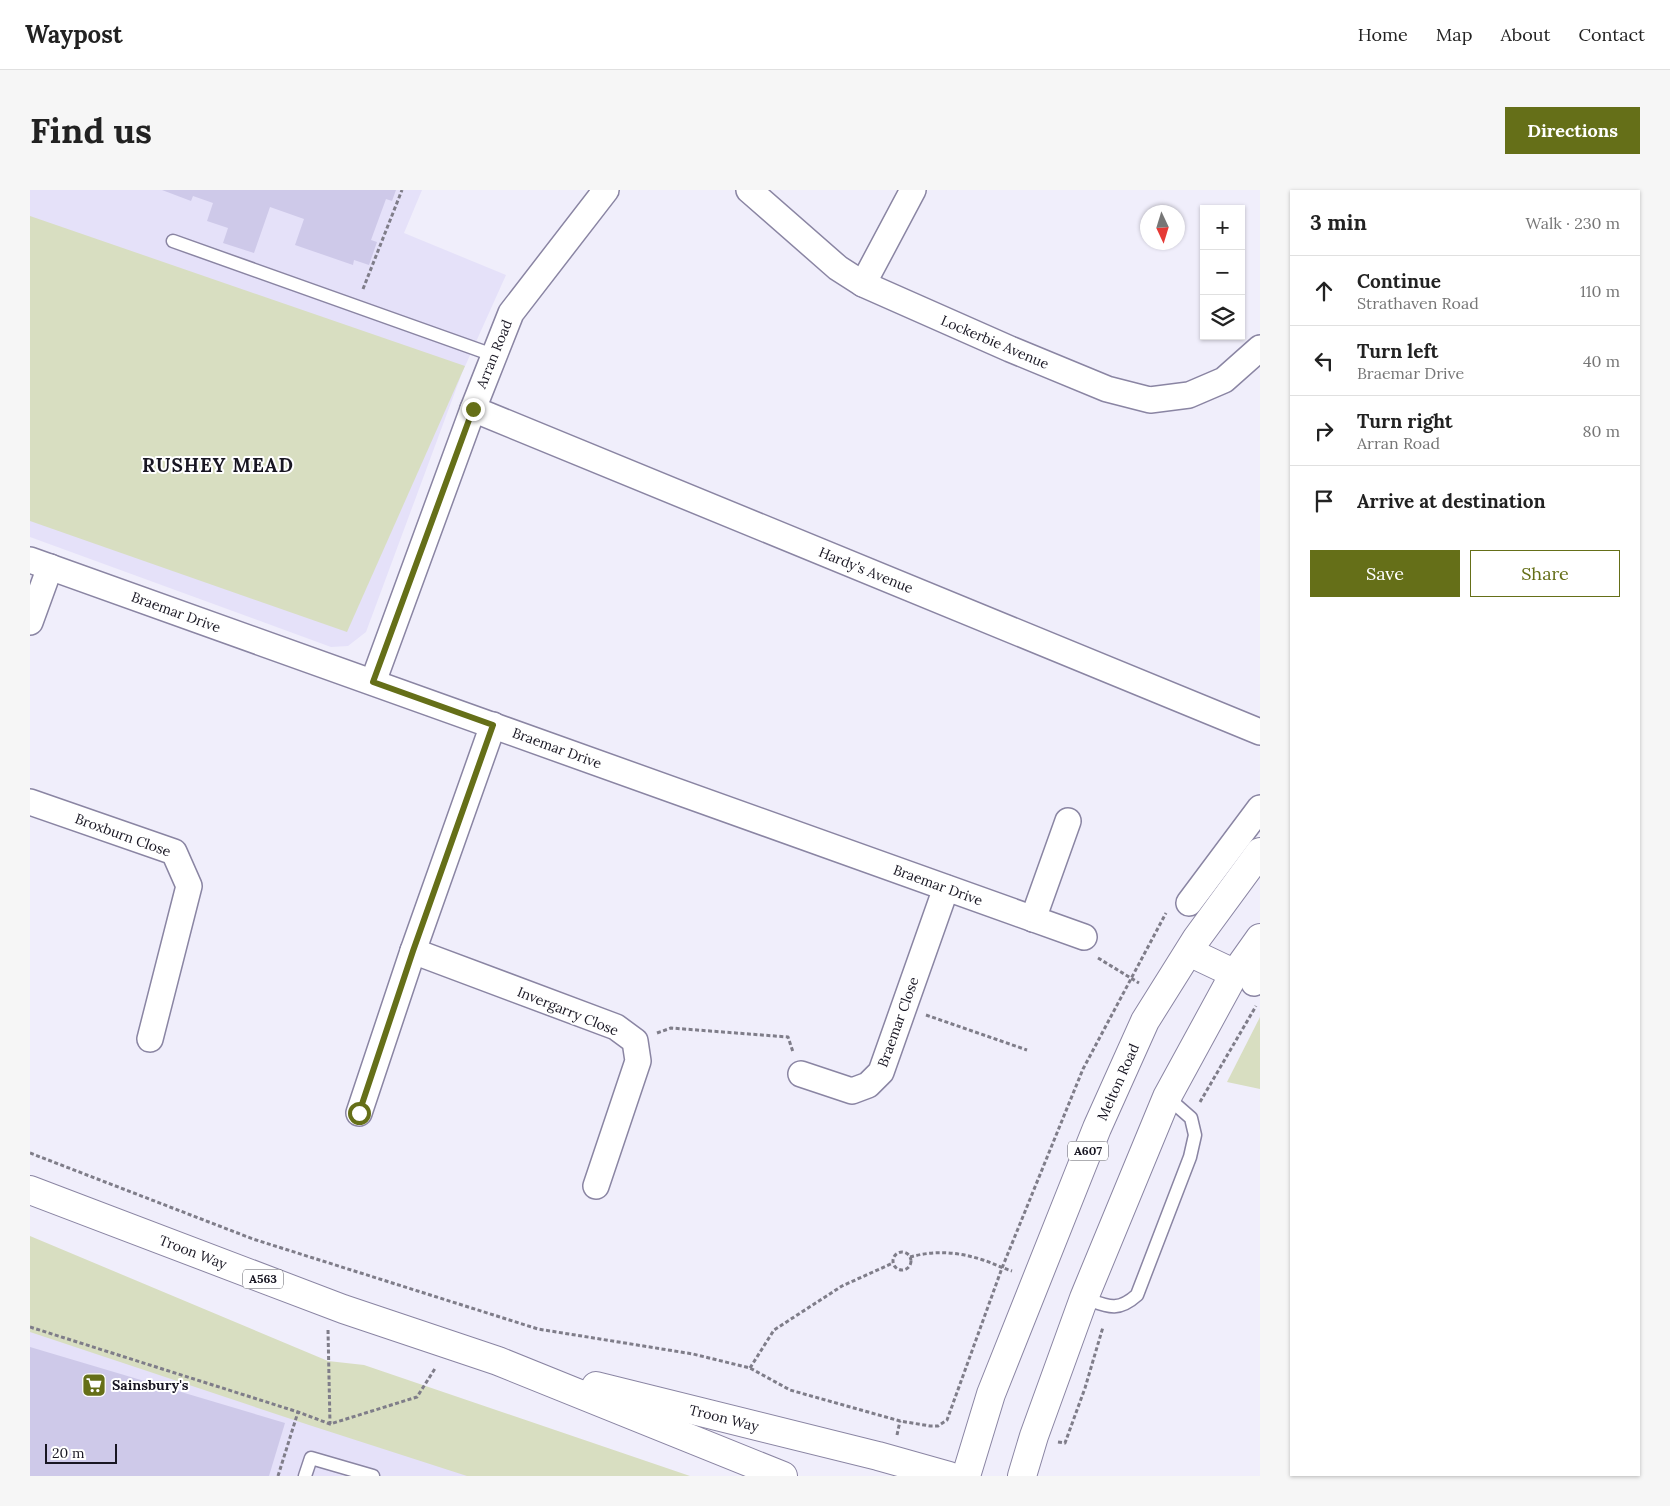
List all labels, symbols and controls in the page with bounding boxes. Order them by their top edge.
text: Waypost [25,19,123,50]
text: Home [1358,23,1408,46]
text: Map [1436,23,1472,46]
text: About [1500,23,1550,46]
text: Contact [1578,23,1645,46]
button: Directions [1505,107,1640,154]
text: Find us [30,108,152,153]
north arrow [1140,205,1185,250]
map controls [1200,205,1245,340]
button: + [1200,205,1245,250]
text: 3 min [1310,209,1367,236]
text: Walk · 230 m [1525,213,1620,233]
button: − [1200,250,1245,295]
text: Continue [1357,269,1441,293]
icon: ahead [1310,277,1338,305]
text: 110 m [1580,281,1620,301]
text: Strathaven Road [1357,293,1479,313]
button: layers [1200,295,1245,340]
street label: Lockerbie Avenue [938,311,1052,373]
street label: Arran Road [472,317,516,392]
text: Turn left [1357,339,1438,363]
icon: left [1310,347,1338,375]
text: 40 m [1583,351,1620,371]
text: Braemar Drive [1357,363,1464,383]
route end [462,398,485,421]
text: Turn right [1357,409,1453,433]
icon: right [1310,417,1338,445]
text: 80 m [1583,421,1620,441]
text: Arran Road [1357,433,1440,453]
district label: RUSHEY MEAD [142,453,294,477]
icon: arrive [1310,487,1338,515]
text: Arrive at destination [1357,489,1546,513]
street label: Hardy's Avenue [816,543,916,597]
button: Save [1310,550,1460,597]
button: Share [1470,550,1620,597]
street label: Braemar Drive [129,587,224,637]
street label: Braemar Drive [510,723,605,773]
street label: Broxburn Close [73,809,174,861]
street label: Braemar Drive [891,860,986,910]
street label: Braemar Close [873,974,923,1070]
street label: Invergarry Close [515,982,622,1040]
street label: Melton Road [1093,1041,1143,1123]
route start [348,1102,371,1125]
road number: A607 [1068,1141,1108,1160]
street label: Troon Way [157,1231,230,1273]
road number: A563 [243,1270,283,1288]
supermarket icon: Sainsbury's [81,1372,107,1398]
place label: Sainsbury's [112,1376,189,1394]
street label: Troon Way [687,1401,761,1435]
scale bar [45,1441,118,1464]
text: 20 m [52,1444,84,1462]

